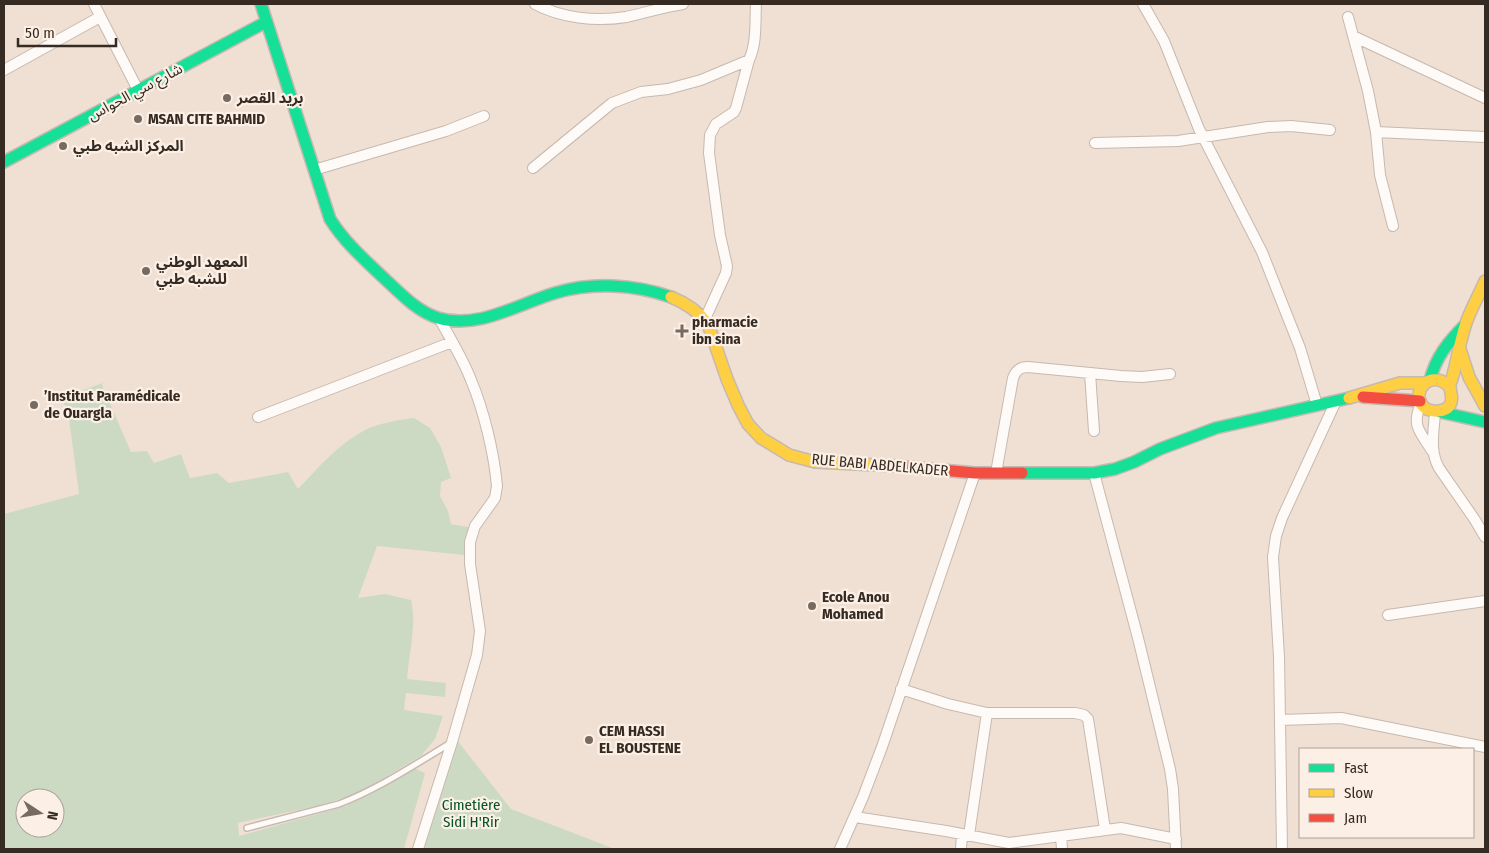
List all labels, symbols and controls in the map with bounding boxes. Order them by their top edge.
scale bar [18,15,115,47]
text: 50 m [25,24,55,42]
street label: شارع سي الحواس [84,59,187,127]
place label: بريد القصر [236,89,303,107]
marker: بريد القصر [221,92,233,104]
place label: MSAN CITE BAHMID [148,110,265,128]
marker: MSAN CITE BAHMID [132,113,144,125]
place label: المركز الشبه طبي [73,137,184,157]
marker: المركز الشبه طبي [57,140,69,152]
place label: المعهد الوطني للشبه طبي [156,253,248,290]
marker: المعهد الوطني للشبه طبي [140,265,152,277]
place label: pharmacie ibn sina [692,313,758,348]
marker: pharmacie ibn sina [676,325,688,337]
place label: ’Institut Paramédicale de Ouargla [44,387,181,422]
marker: ’Institut Paramédicale de Ouargla [28,399,40,411]
street label: RUE BABI ABDELKADER [811,450,949,480]
place label: Ecole Anou Mohamed [822,588,890,623]
marker: Ecole Anou Mohamed [806,600,818,612]
place label: CEM HASSI EL BOUSTENE [599,722,681,757]
marker: CEM HASSI EL BOUSTENE [583,734,595,746]
legend [1299,748,1474,838]
text: Fast [1344,759,1368,777]
text: Slow [1344,784,1373,802]
north arrow [15,788,65,838]
park label: Cimetière Sidi H'Rir [442,796,500,831]
text: Jam [1344,809,1367,827]
text: N [43,810,61,821]

